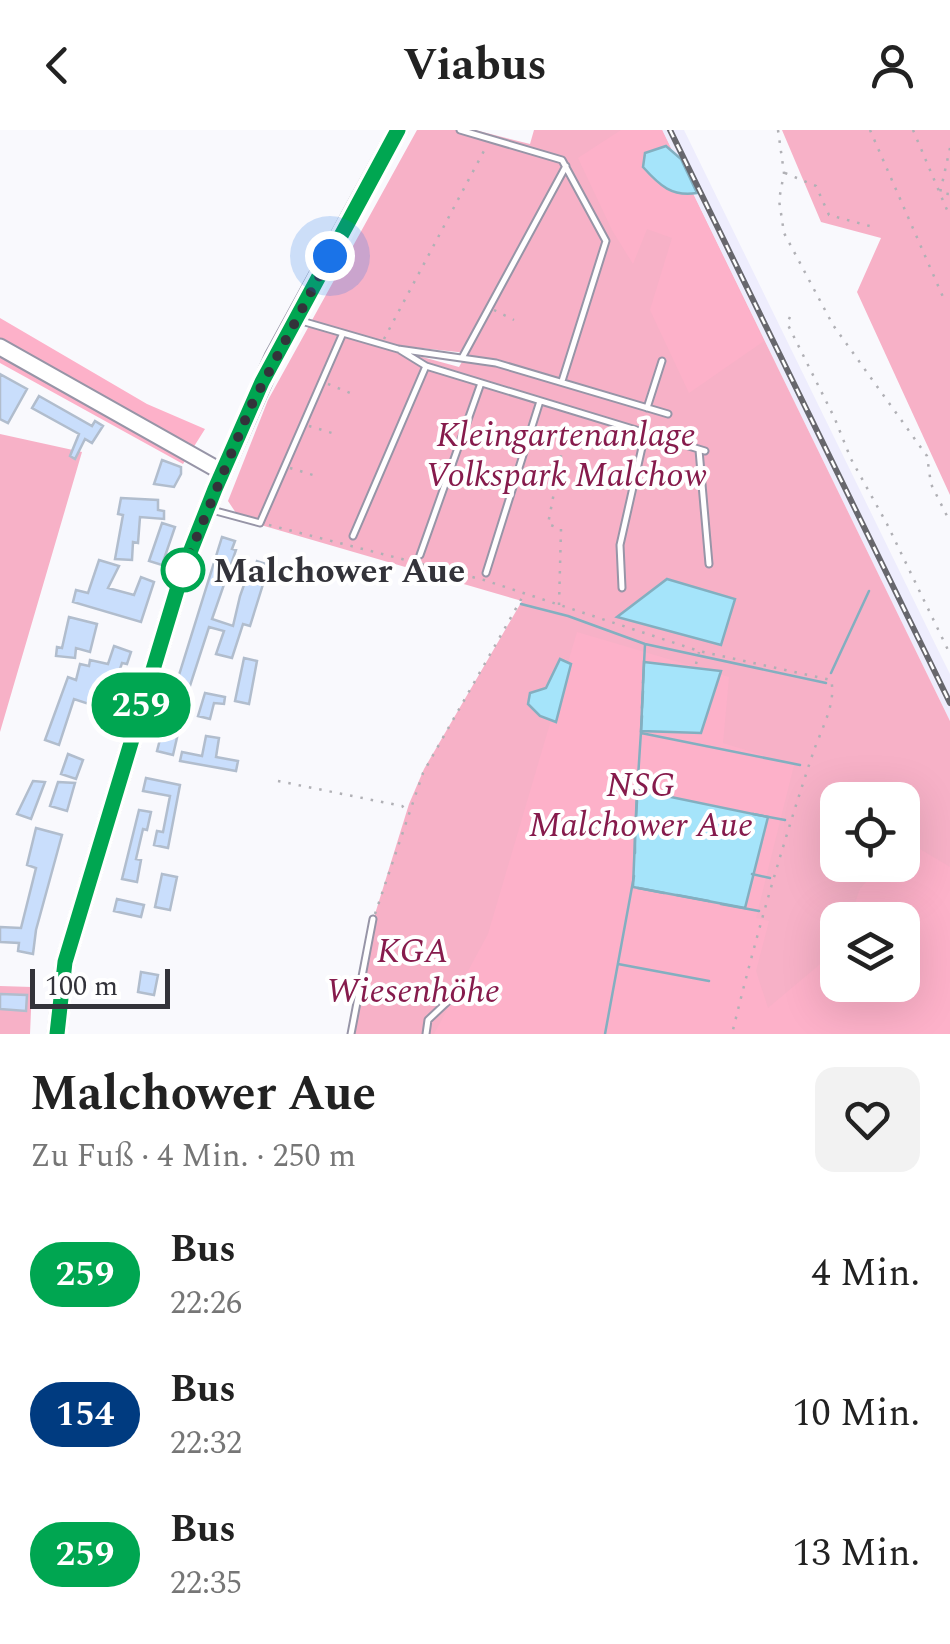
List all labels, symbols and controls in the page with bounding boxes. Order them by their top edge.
text: Viabus [403,31,547,100]
icon: back [30,38,85,93]
icon: person [865,38,920,93]
your location [305,231,355,281]
park label: Kleingartenanlage Volkspark Malchow [426,409,706,502]
place label: Malchower Aue [213,545,465,598]
marker: Malchower Aue [162,549,204,591]
line badge: 259 [84,672,198,738]
text: 259 [112,679,170,732]
park label: NSG Malchower Aue [529,759,753,852]
map controls [820,782,920,1002]
button: locate [820,782,920,882]
button: layers [820,902,920,1002]
park label: KGA Wiesenhöhe [326,925,500,1018]
scale bar [30,964,170,1008]
text: 100 m [45,965,118,1008]
text: Malchower Aue [30,1058,376,1131]
button: heart [815,1067,920,1172]
text: Zu Fuß · 4 Min. · 250 m [30,1132,356,1181]
text: Bus [170,1221,236,1279]
text: 4 Min. [812,1245,920,1303]
text: 259 [56,1248,114,1301]
text: 22:26 [170,1279,242,1328]
text: Bus [170,1361,236,1419]
text: 10 Min. [793,1385,920,1443]
text: 154 [56,1388,114,1441]
text: 22:32 [170,1419,242,1468]
text: Bus [170,1501,236,1559]
text: 13 Min. [793,1525,920,1583]
text: 259 [56,1528,114,1581]
text: 22:35 [170,1559,242,1608]

